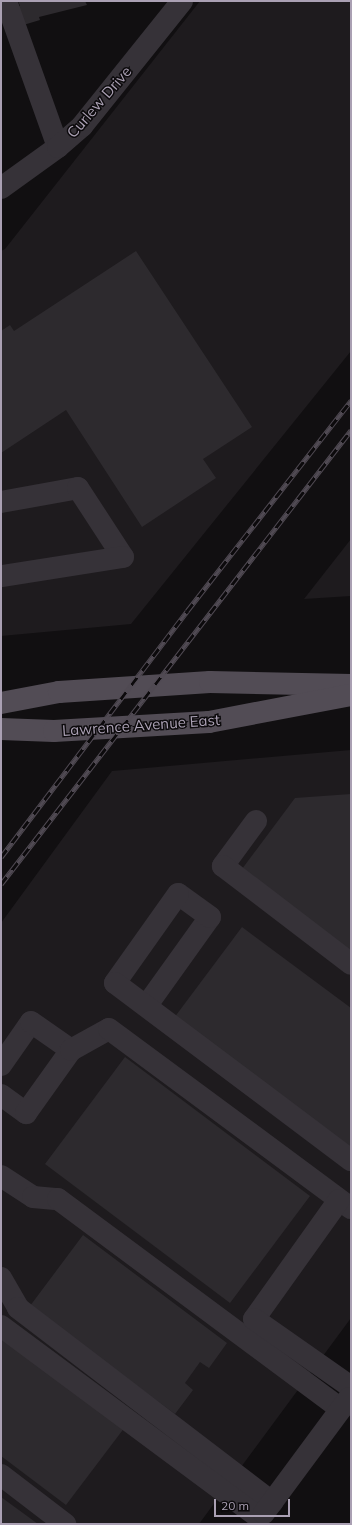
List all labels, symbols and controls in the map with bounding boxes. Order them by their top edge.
street label: Curlew Drive [63,63,135,141]
street label: Lawrence Avenue East [61,711,221,739]
scale bar [216,1491,292,1517]
text: 20 m [221,1498,249,1513]

